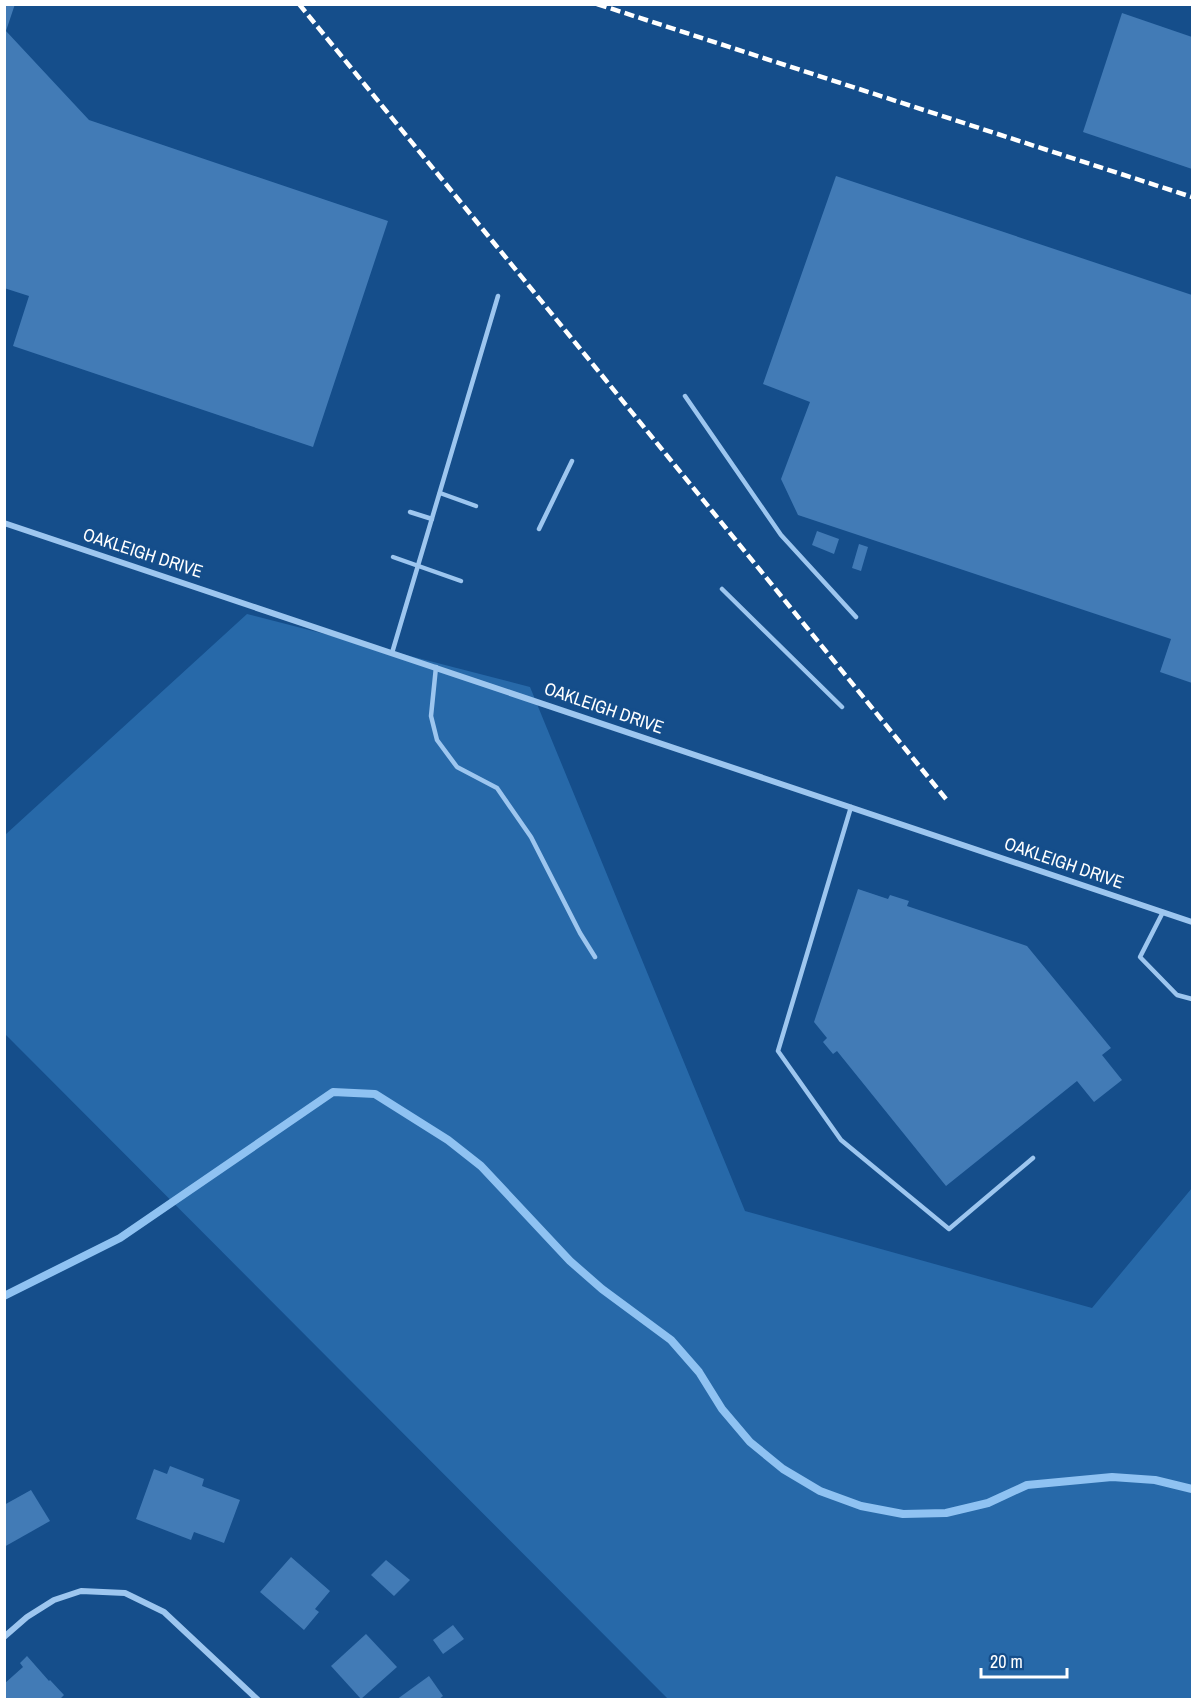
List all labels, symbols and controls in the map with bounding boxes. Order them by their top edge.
street label: OAKLEIGH DRIVE [80,521,206,584]
street label: OAKLEIGH DRIVE [541,675,667,740]
street label: OAKLEIGH DRIVE [1001,830,1127,895]
scale bar [981,1641,1066,1679]
text: 20 m [990,1649,1023,1674]

